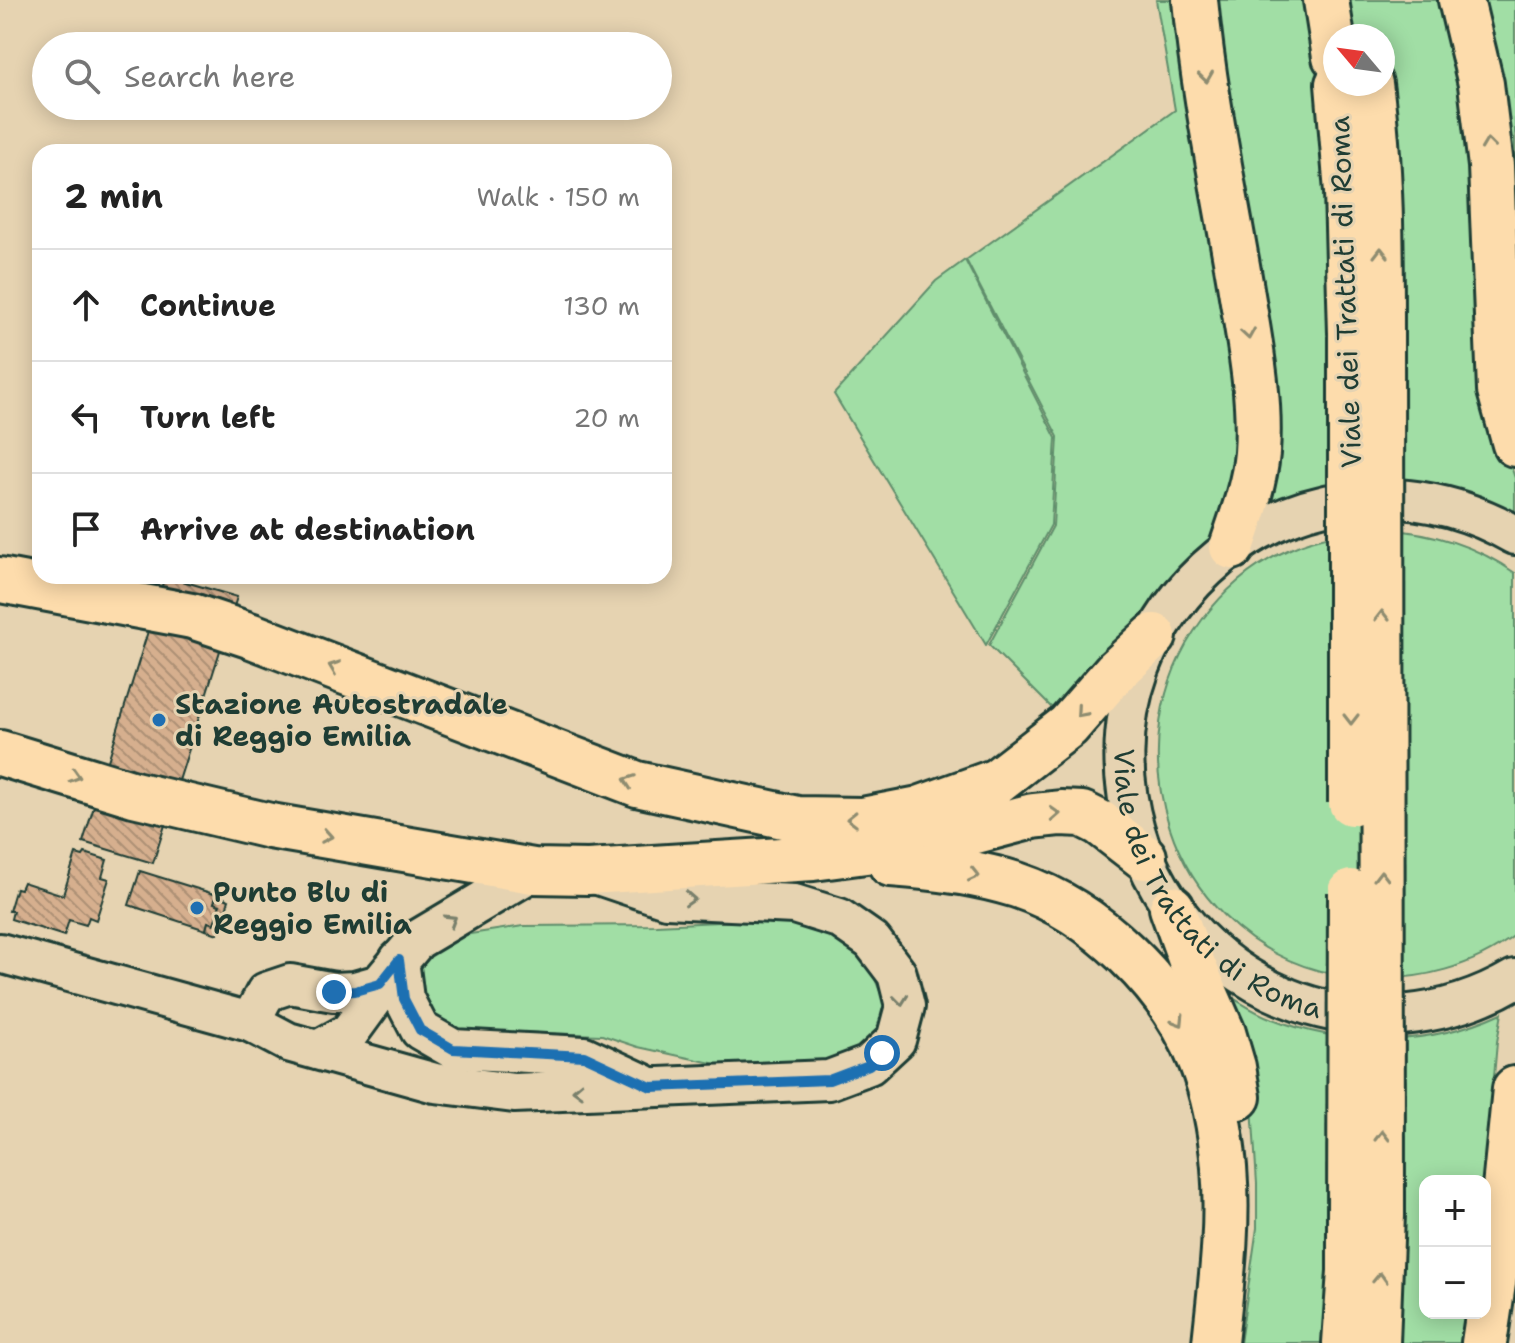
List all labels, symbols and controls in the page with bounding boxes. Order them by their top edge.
north arrow [1323,24,1395,96]
search box [32,32,672,120]
icon: search [60,54,104,98]
text: Search here [124,56,295,97]
one-way arrow [1197,70,1214,84]
street label: Viale dei Trattati di Roma [1320,115,1370,469]
one-way arrow [1480,137,1497,150]
text: 2 min [64,173,163,219]
text: Walk · 150 m [477,179,640,214]
one-way arrow [1372,246,1390,259]
icon: ahead [64,283,108,327]
text: Continue [140,285,276,326]
text: 130 m [563,288,640,323]
one-way arrow [1239,327,1256,341]
icon: left [64,395,108,439]
text: Turn left [140,397,275,438]
text: 20 m [573,400,640,435]
icon: arrive [64,507,108,551]
text: Arrive at destination [140,509,475,550]
one-way arrow [1373,609,1391,622]
one-way arrow [328,660,342,677]
place label: Stazione Autostradale di Reggio Emilia [175,685,508,755]
one-way arrow [1076,702,1090,717]
marker: Stazione Autostradale di Reggio Emilia [150,711,168,729]
one-way arrow [1342,713,1360,726]
street label: Viale dei Trattati di Roma [1105,748,1326,1027]
one-way arrow [67,767,81,783]
one-way arrow [623,774,637,790]
one-way arrow [1049,806,1062,823]
one-way arrow [845,810,858,828]
one-way arrow [321,827,334,844]
one-way arrow [967,866,980,883]
one-way arrow [1372,869,1390,882]
place label: Punto Blu di Reggio Emilia [213,873,412,943]
one-way arrow [684,891,697,908]
marker: Punto Blu di Reggio Emilia [188,899,206,917]
one-way arrow [442,914,457,930]
route end [316,974,352,1010]
one-way arrow [893,994,910,1007]
one-way arrow [1170,1012,1185,1027]
route start [864,1035,900,1071]
one-way arrow [571,1081,584,1098]
one-way arrow [1373,1129,1391,1142]
map controls [1419,1175,1491,1319]
button: + [1419,1175,1491,1247]
button: − [1419,1247,1491,1319]
one-way arrow [1371,1271,1388,1284]

